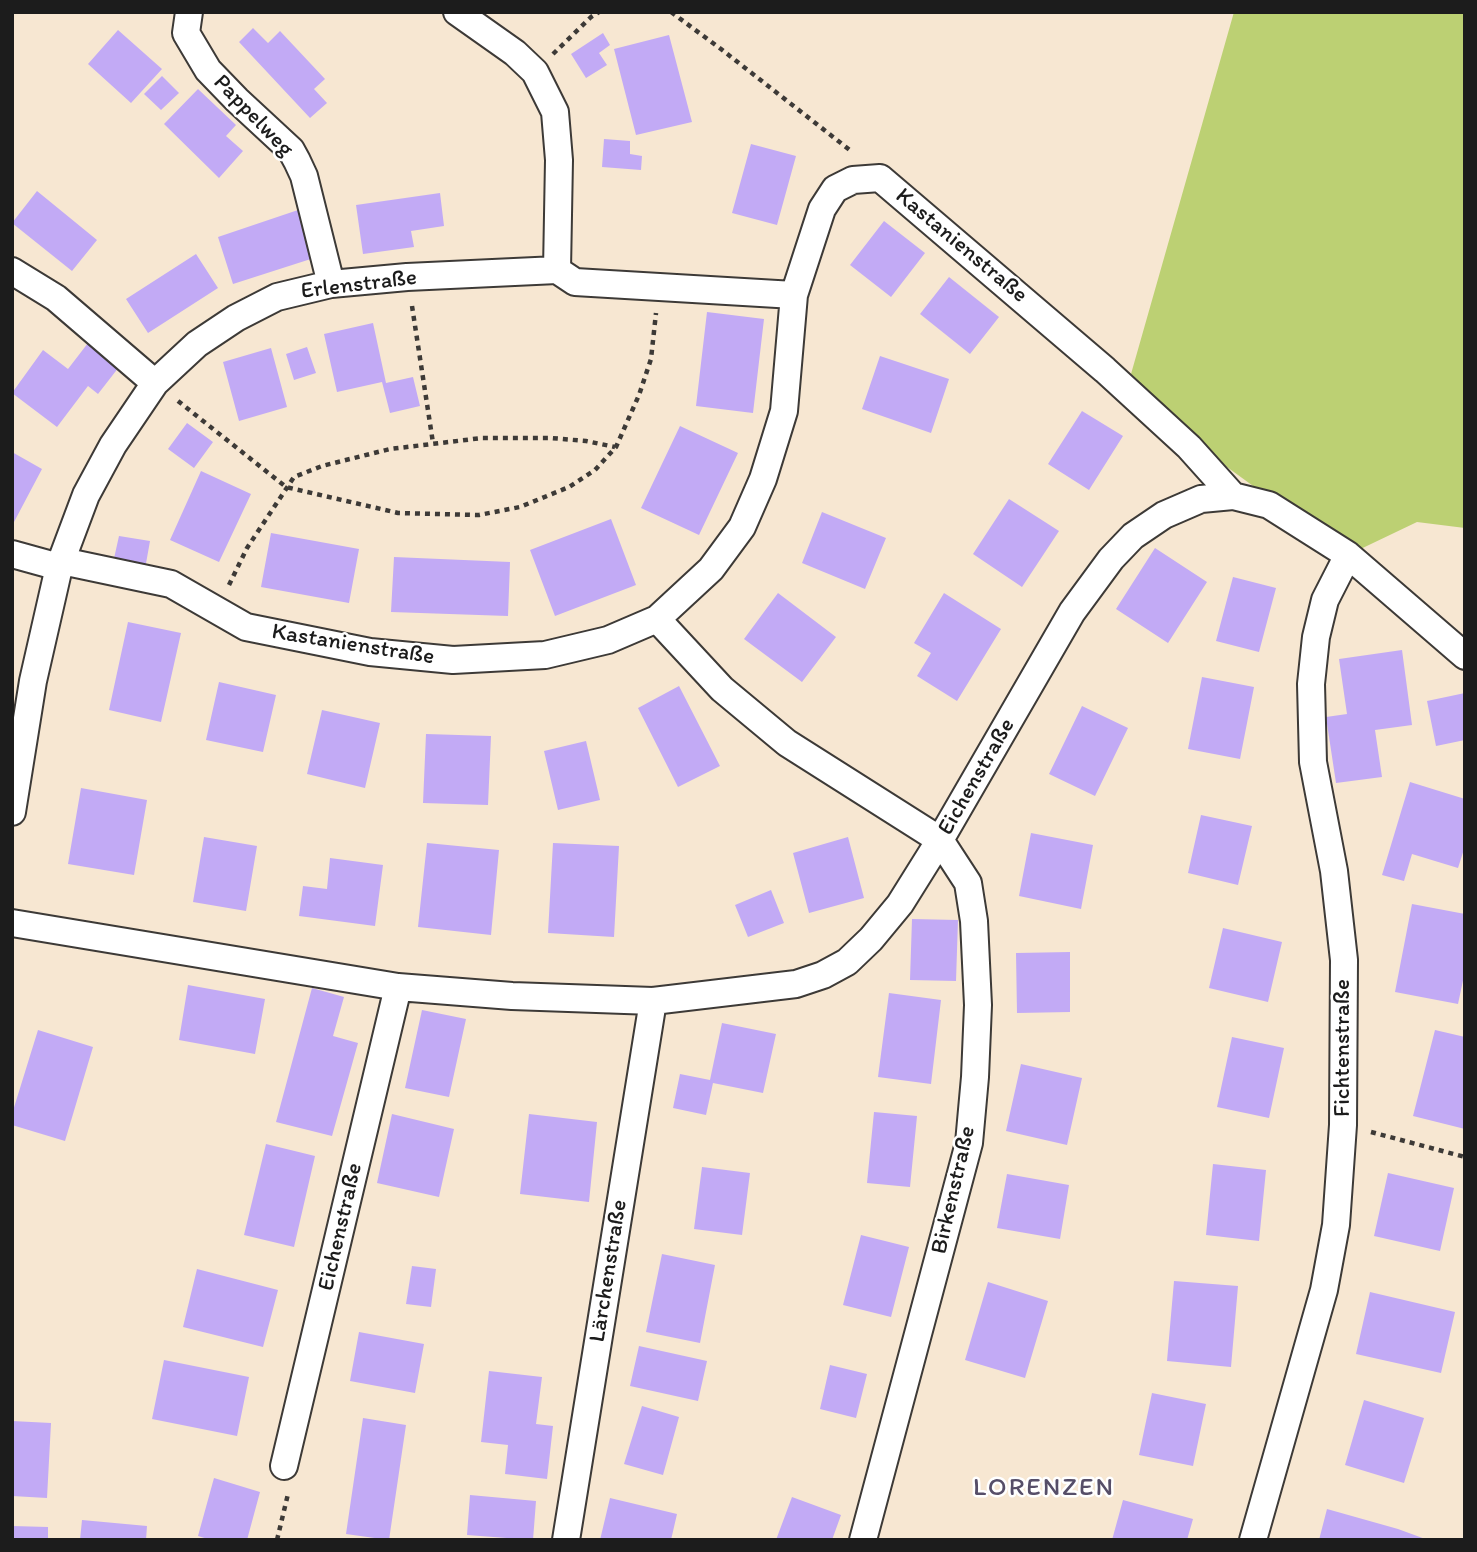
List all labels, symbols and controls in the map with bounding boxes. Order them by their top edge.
street label: Pappelweg [207,69,299,163]
street label: Kastanienstraße [889,183,1033,309]
street label: Erlenstraße [299,264,419,306]
street label: Kastanienstraße [270,619,436,671]
street label: Eichenstraße [933,714,1021,840]
street label: Fichtenstraße [1329,979,1357,1117]
street label: Birkenstraße [926,1123,982,1257]
street label: Eichenstraße [313,1161,369,1293]
street label: Lärchenstraße [584,1198,634,1344]
district label: LORENZEN [974,1472,1114,1504]

